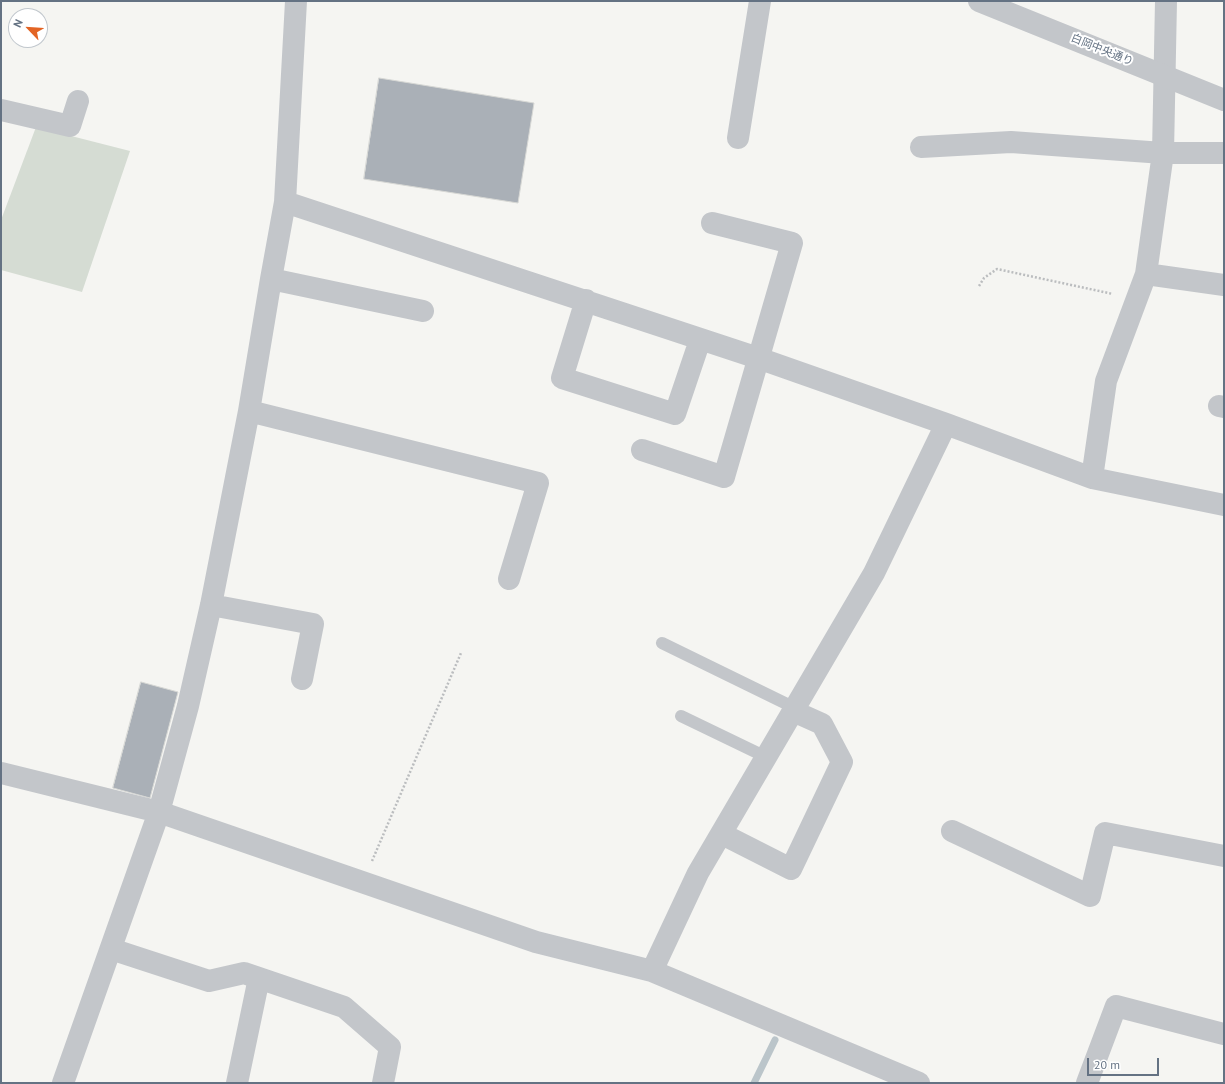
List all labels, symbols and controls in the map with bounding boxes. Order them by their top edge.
north arrow [8,8,48,48]
text: N [10,17,26,30]
street label: 白岡中央通り [1069,32,1135,68]
scale bar [1089,1050,1161,1076]
text: 20 m [1094,1057,1120,1072]

